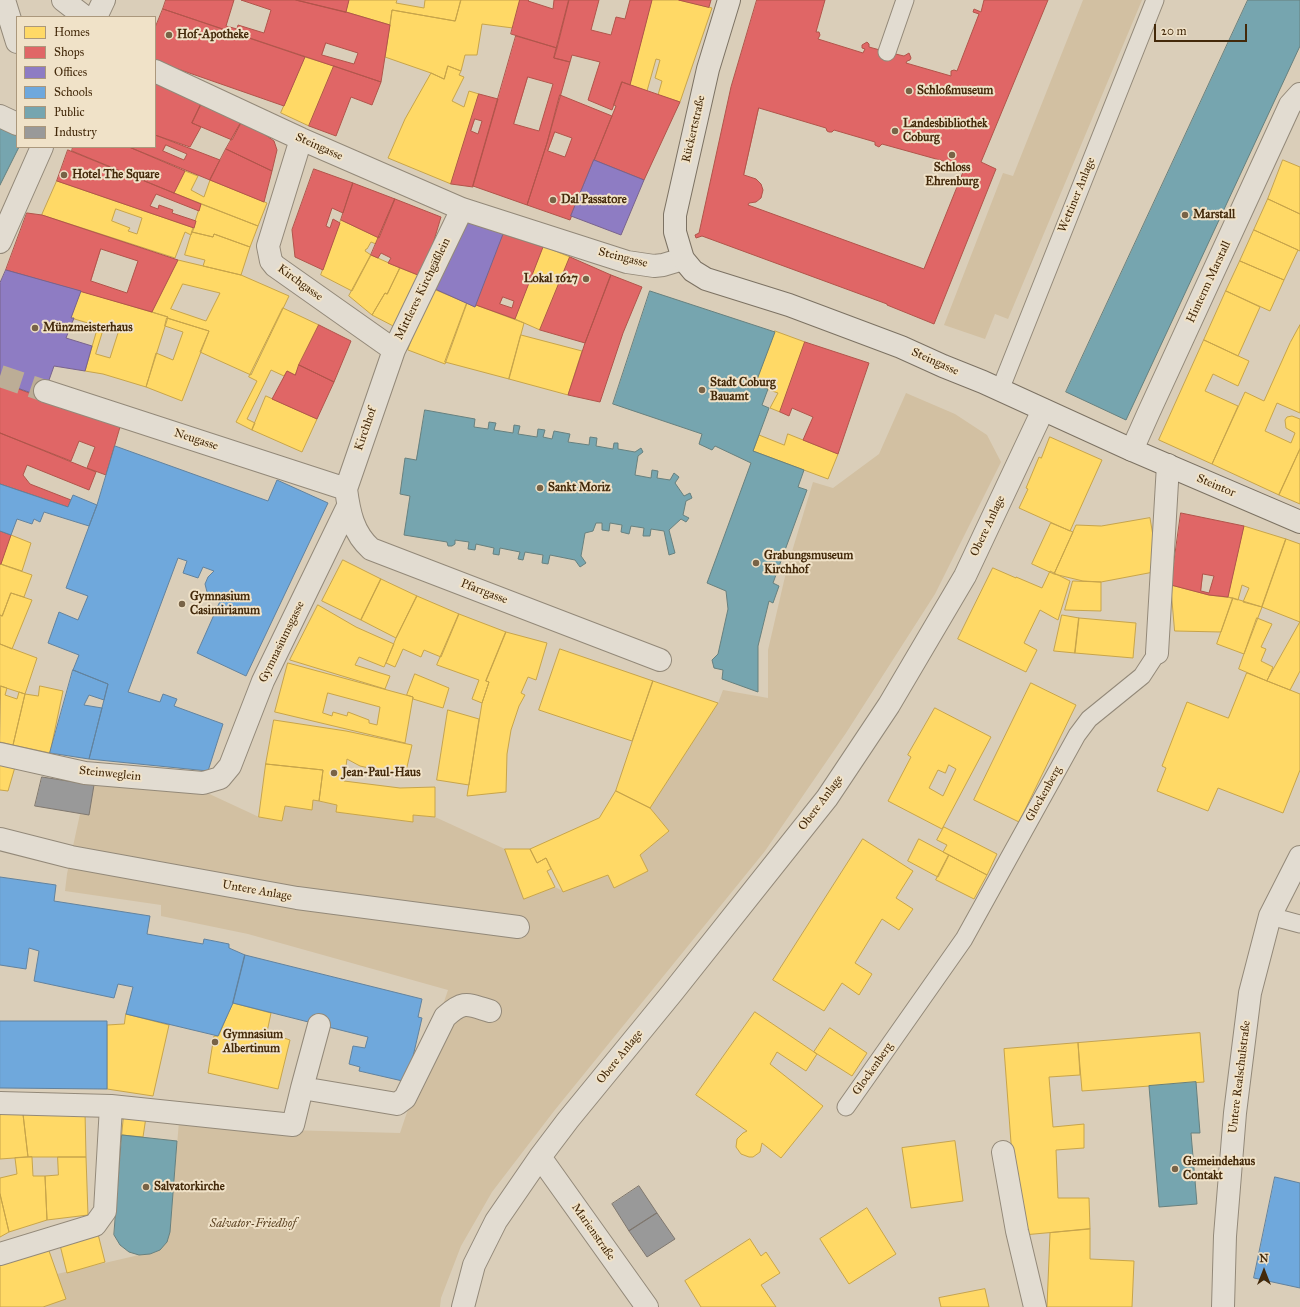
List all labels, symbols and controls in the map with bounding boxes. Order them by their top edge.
legend [16,16,156,148]
scale bar [1156,16,1249,42]
text: 20 m [1161,24,1187,38]
text: Homes [54,25,90,39]
place label: Hof-Apotheke [177,28,249,42]
marker: Hof-Apotheke [164,30,174,40]
text: Shops [54,45,84,59]
text: Offices [54,65,87,79]
place label: Schloßmuseum [917,84,993,98]
text: Schools [54,85,92,99]
marker: Schloßmuseum [904,86,914,96]
street label: Rückertstraße [679,94,709,164]
text: Public [54,105,85,119]
place label: Landesbibliothek Coburg [903,117,988,145]
text: Industry [54,125,97,139]
marker: Landesbibliothek Coburg [890,126,900,136]
street label: Steingasse [293,130,345,164]
marker: Schloss Ehrenburg [947,150,957,160]
street label: Wettiner Anlage [1055,155,1099,235]
place label: Schloss Ehrenburg [925,161,979,189]
place label: Hotel The Square [72,168,159,182]
marker: Hotel The Square [59,170,69,180]
place label: Dal Passatore [561,193,627,207]
marker: Dal Passatore [548,195,558,205]
place label: Marstall [1193,208,1235,222]
marker: Marstall [1180,210,1190,220]
street label: Mittleres Kirchgäßlein [392,236,454,342]
street label: Hinterm Marstall [1184,239,1234,325]
street label: Steingasse [597,245,649,271]
street label: Kirchgasse [275,262,325,304]
place label: Lokal 1627 [524,272,578,286]
marker: Lokal 1627 [581,274,591,284]
place label: Münzmeisterhaus [43,321,133,335]
marker: Münzmeisterhaus [30,323,40,333]
street label: Steingasse [909,345,961,379]
place label: Stadt Coburg Bauamt [710,376,776,404]
marker: Stadt Coburg Bauamt [697,385,707,395]
street label: Kirchhof [352,405,380,453]
street label: Neugasse [172,426,220,454]
street label: Steintor [1194,471,1238,501]
place label: Sankt Moriz [548,481,611,495]
marker: Sankt Moriz [535,483,545,493]
street label: Obere Anlage [968,493,1008,559]
place label: Grabungsmuseum Kirchhof [764,549,853,577]
marker: Grabungsmuseum Kirchhof [751,558,761,568]
street label: Pfarrgasse [458,576,510,608]
place label: Gymnasium Casimirianum [190,590,260,618]
marker: Gymnasium Casimirianum [177,599,187,609]
street label: Gymnasiumsgasse [256,599,308,685]
street label: Steinweglein [78,764,142,784]
street label: Glockenberg [1023,764,1065,824]
place label: Jean-Paul-Haus [342,766,421,780]
marker: Jean-Paul-Haus [329,768,339,778]
street label: Obere Anlage [796,773,846,833]
street label: Untere Anlage [221,878,293,904]
street label: Untere Realschulstraße [1226,1020,1254,1134]
street label: Obere Anlage [594,1027,646,1087]
place label: Gymnasium Albertinum [223,1028,283,1056]
marker: Gymnasium Albertinum [210,1037,220,1047]
street label: Glockenberg [850,1040,896,1098]
place label: Gemeindehaus Contakt [1183,1155,1255,1183]
marker: Gemeindehaus Contakt [1170,1164,1180,1174]
place label: Salvatorkirche [154,1180,225,1194]
marker: Salvatorkirche [141,1182,151,1192]
street label: Marienstraße [568,1201,618,1263]
park label: Salvator-Friedhof [210,1217,296,1231]
north arrow [1244,1251,1284,1291]
text: N [1259,1252,1269,1265]

